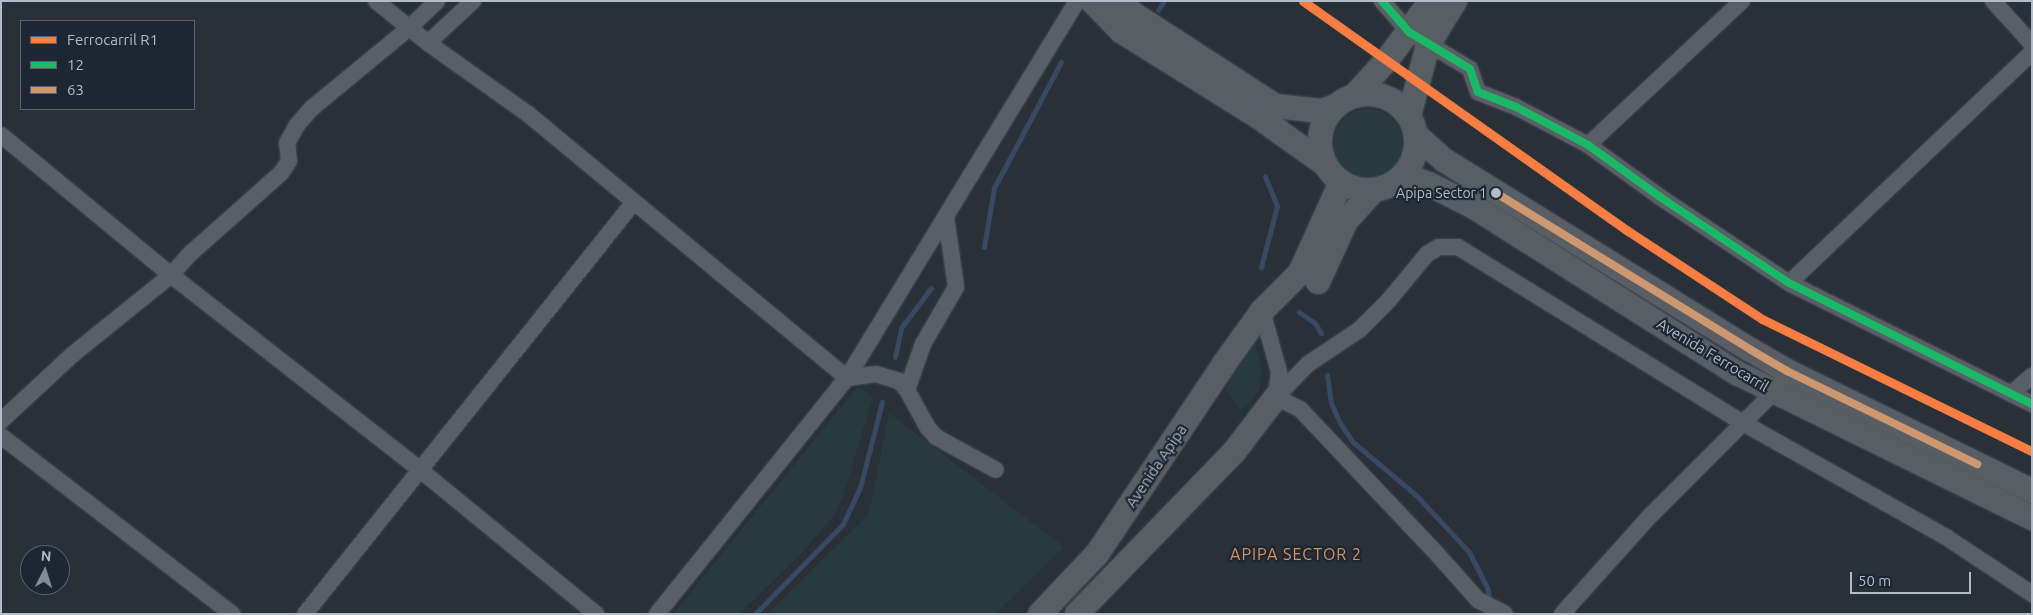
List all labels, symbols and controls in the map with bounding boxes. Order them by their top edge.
legend [20,20,195,110]
text: Ferrocarril R1 [67,31,158,48]
text: 12 [67,56,84,73]
text: 63 [67,81,84,98]
place label: Apipa Sector 1 [1396,185,1487,201]
marker: Apipa Sector 1 [1491,188,1501,198]
street label: Avenida Ferrocarril [1654,315,1772,395]
street label: Avenida Apipa [1122,421,1190,511]
district label: APIPA SECTOR 2 [1228,544,1364,564]
north arrow [20,545,70,595]
text: N [40,548,52,564]
scale bar [1853,562,1974,594]
text: 50 m [1858,572,1891,589]

